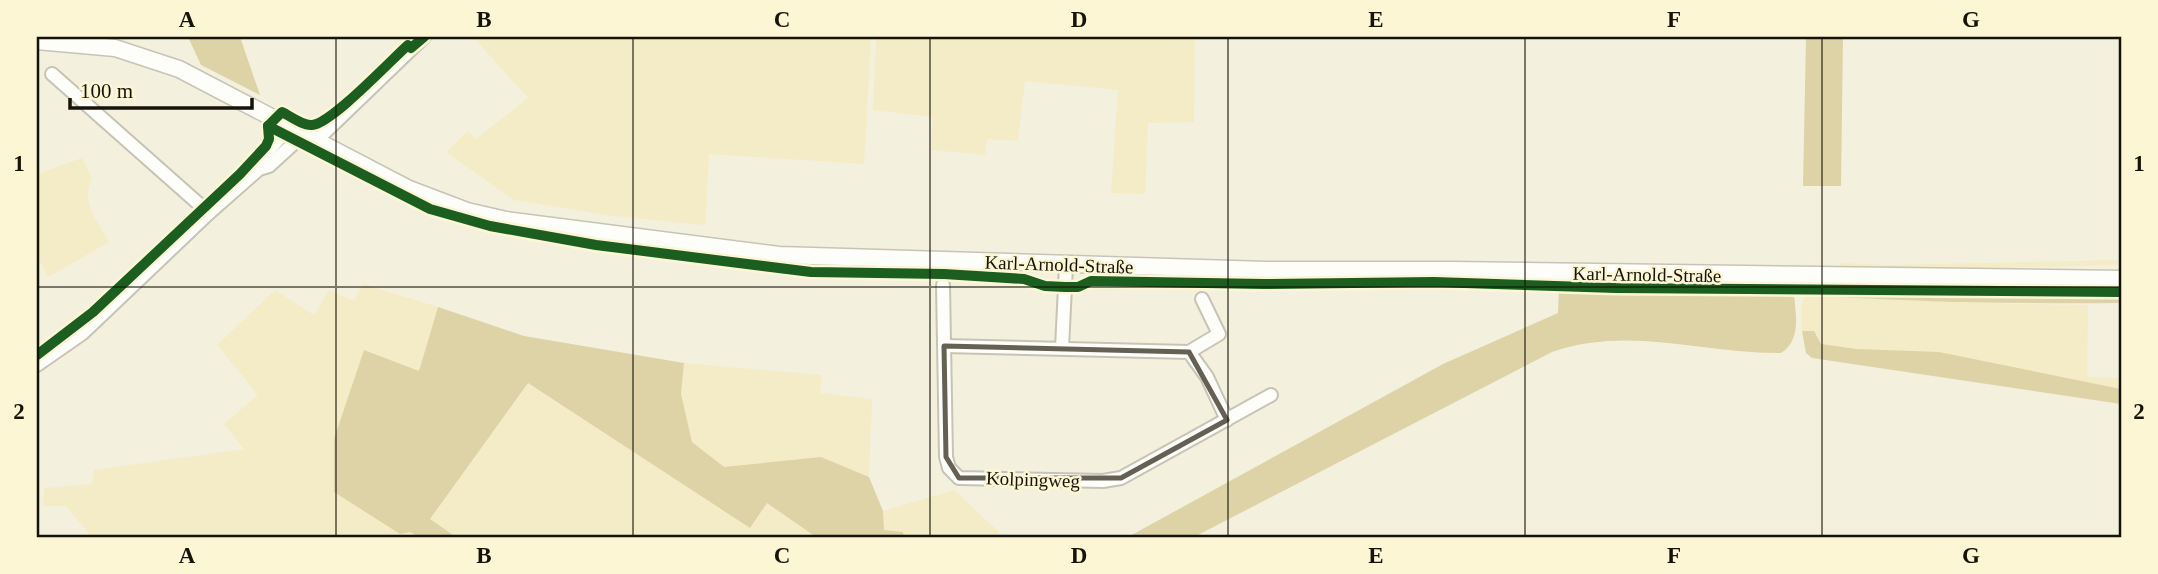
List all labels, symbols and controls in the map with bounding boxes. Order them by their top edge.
text: A [179,7,196,32]
text: B [476,7,492,32]
text: C [774,7,790,32]
text: D [1071,7,1087,32]
text: E [1368,7,1384,32]
text: F [1667,7,1681,32]
text: G [1962,7,1980,32]
scale bar [70,66,252,110]
text: 100 m [80,79,133,103]
text: 1 [13,151,25,176]
text: 1 [2133,151,2145,176]
street label: Karl-Arnold-Straße [984,251,1134,278]
street label: Karl-Arnold-Straße [1572,263,1722,286]
text: 2 [13,399,25,424]
text: 2 [2133,399,2145,424]
street label: Kolpingweg [986,467,1081,492]
text: A [179,543,196,568]
text: B [476,543,492,568]
text: C [774,543,790,568]
text: D [1071,543,1087,568]
text: E [1368,543,1384,568]
text: F [1667,543,1681,568]
text: G [1962,543,1980,568]

